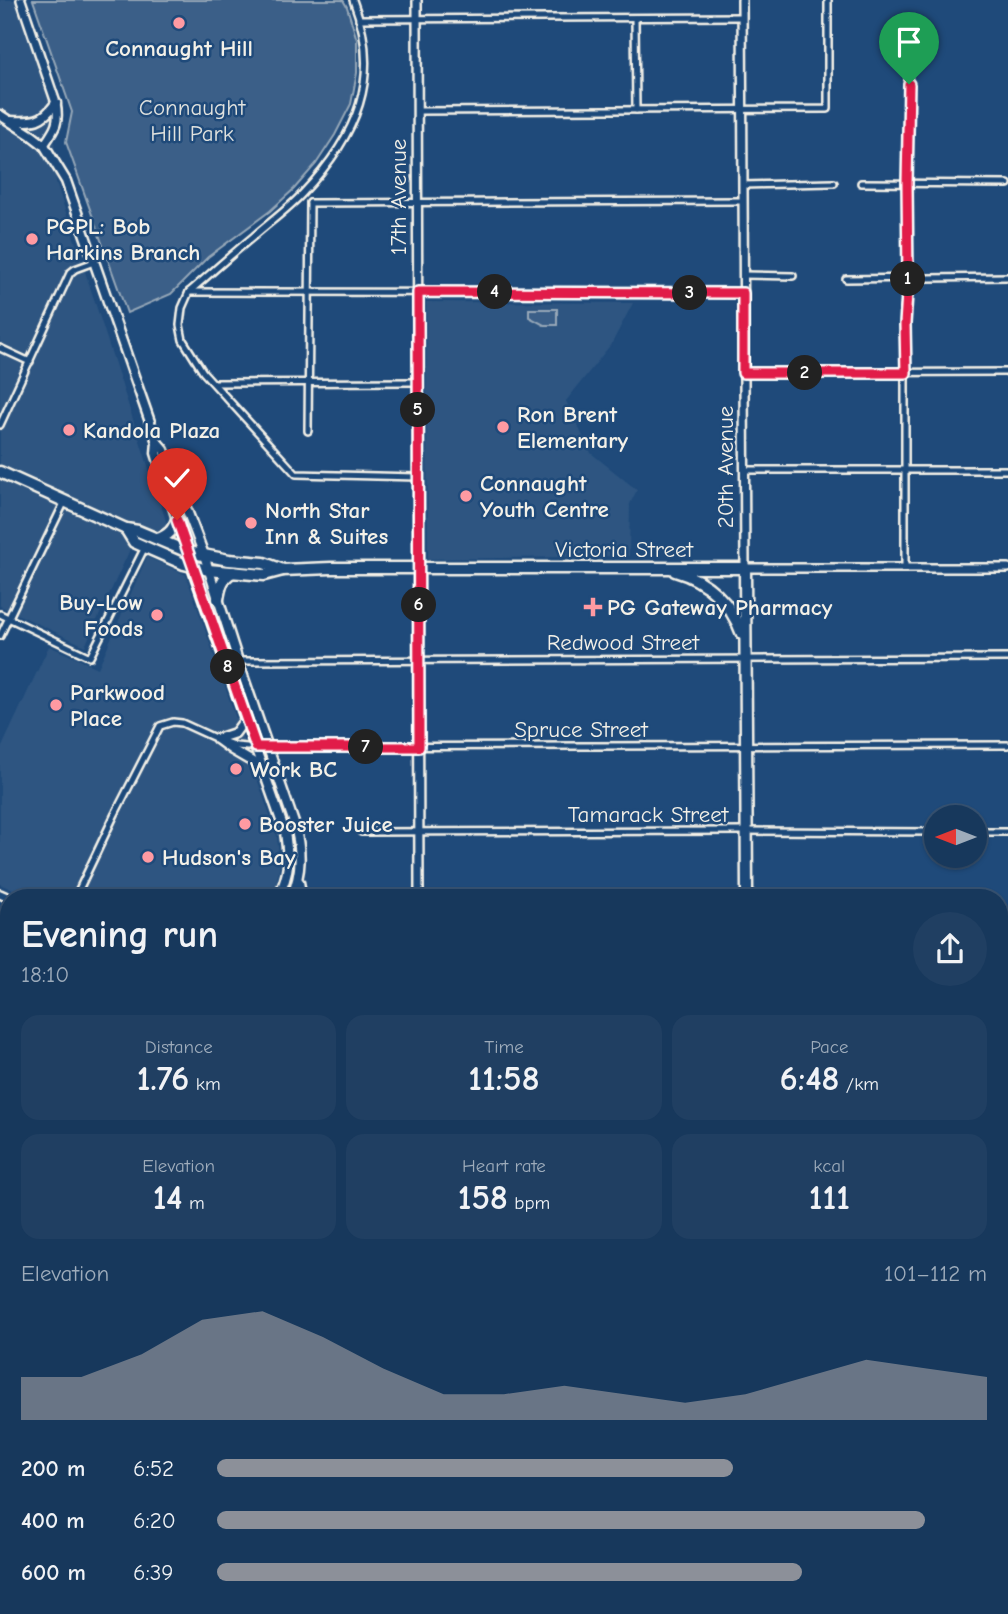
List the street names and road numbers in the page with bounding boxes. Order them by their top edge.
street label: 17th Avenue [385,139,412,255]
street label: 20th Avenue [712,406,739,528]
street label: Victoria Street [555,536,695,563]
street label: Redwood Street [547,629,701,656]
street label: Spruce Street [514,716,649,743]
street label: Tamarack Street [568,801,730,828]

